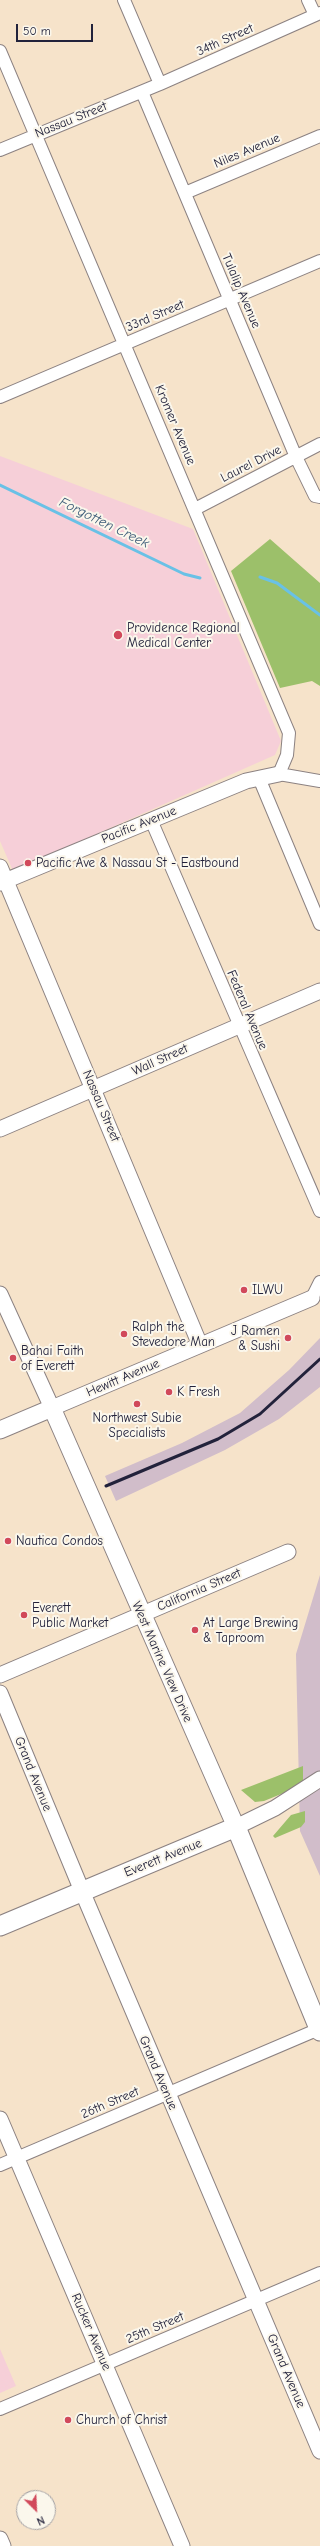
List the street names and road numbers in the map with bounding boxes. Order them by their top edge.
street label: 34th Street [194,21,256,59]
street label: Nassau Street [33,98,109,142]
street label: Niles Avenue [212,130,282,172]
street label: Tulalip Avenue [218,251,264,331]
street label: 33rd Street [124,297,186,335]
street label: Kromer Avenue [151,383,199,467]
street label: Laurel Drive [218,442,284,486]
street label: Pacific Avenue [99,803,179,847]
street label: Federal Avenue [223,968,271,1052]
street label: Wall Street [130,1041,190,1079]
street label: Nassau Street [79,1068,123,1144]
street label: Hewitt Avenue [84,1356,162,1400]
street label: California Street [155,1565,243,1615]
street label: West Marine View Drive [128,1599,196,1725]
street label: Grand Avenue [11,1734,55,1814]
street label: Everett Avenue [122,1835,204,1881]
street label: Grand Avenue [135,2034,181,2112]
street label: 26th Street [79,2084,141,2122]
street label: Rucker Avenue [68,2291,114,2373]
street label: 25th Street [124,2309,186,2347]
street label: Grand Avenue [263,2332,309,2410]

